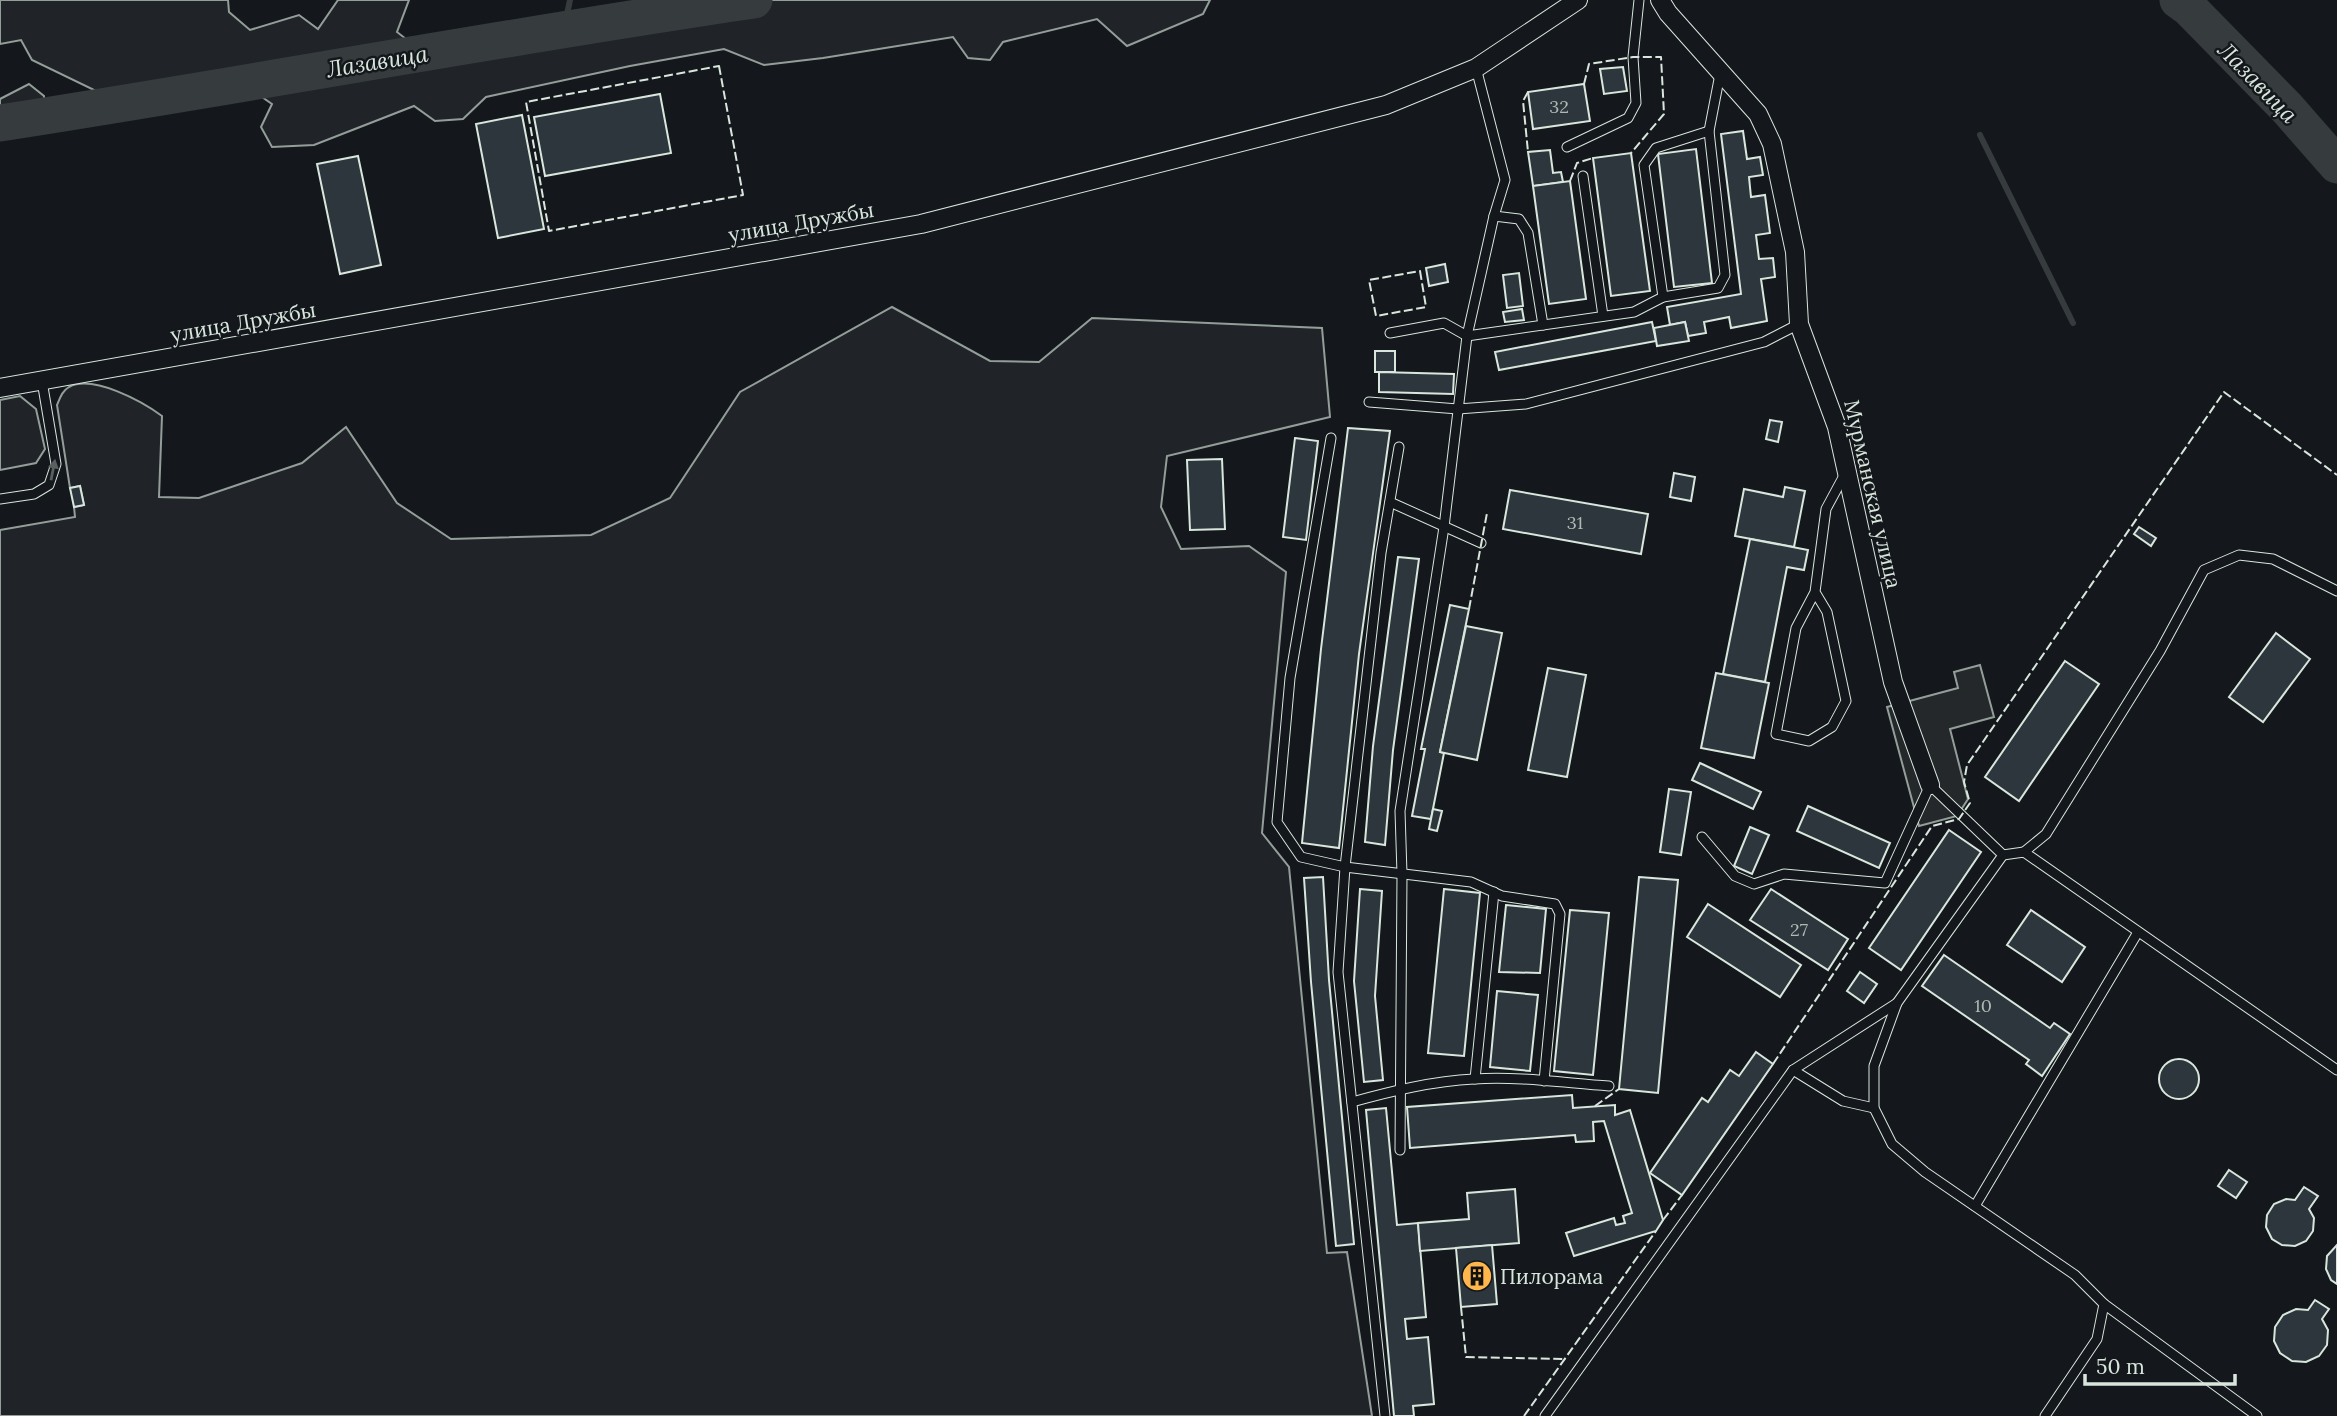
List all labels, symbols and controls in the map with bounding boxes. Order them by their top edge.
water label: Лазавица [2212,35,2304,129]
water label: Лазавица [324,39,430,83]
house number: 32 [1549,95,1569,118]
street label: улица Дружбы [726,196,876,248]
street label: улица Дружбы [168,296,318,348]
street label: Мурманская улица [1838,397,1908,591]
one-way arrow [48,459,59,481]
house number: 31 [1567,511,1583,534]
house number: 27 [1790,918,1808,941]
house number: 10 [1974,994,1992,1017]
building icon: Пилорама [1460,1259,1494,1293]
place label: Пилорама [1500,1263,1604,1290]
scale bar [2085,1342,2236,1386]
text: 50 m [2096,1353,2145,1380]

